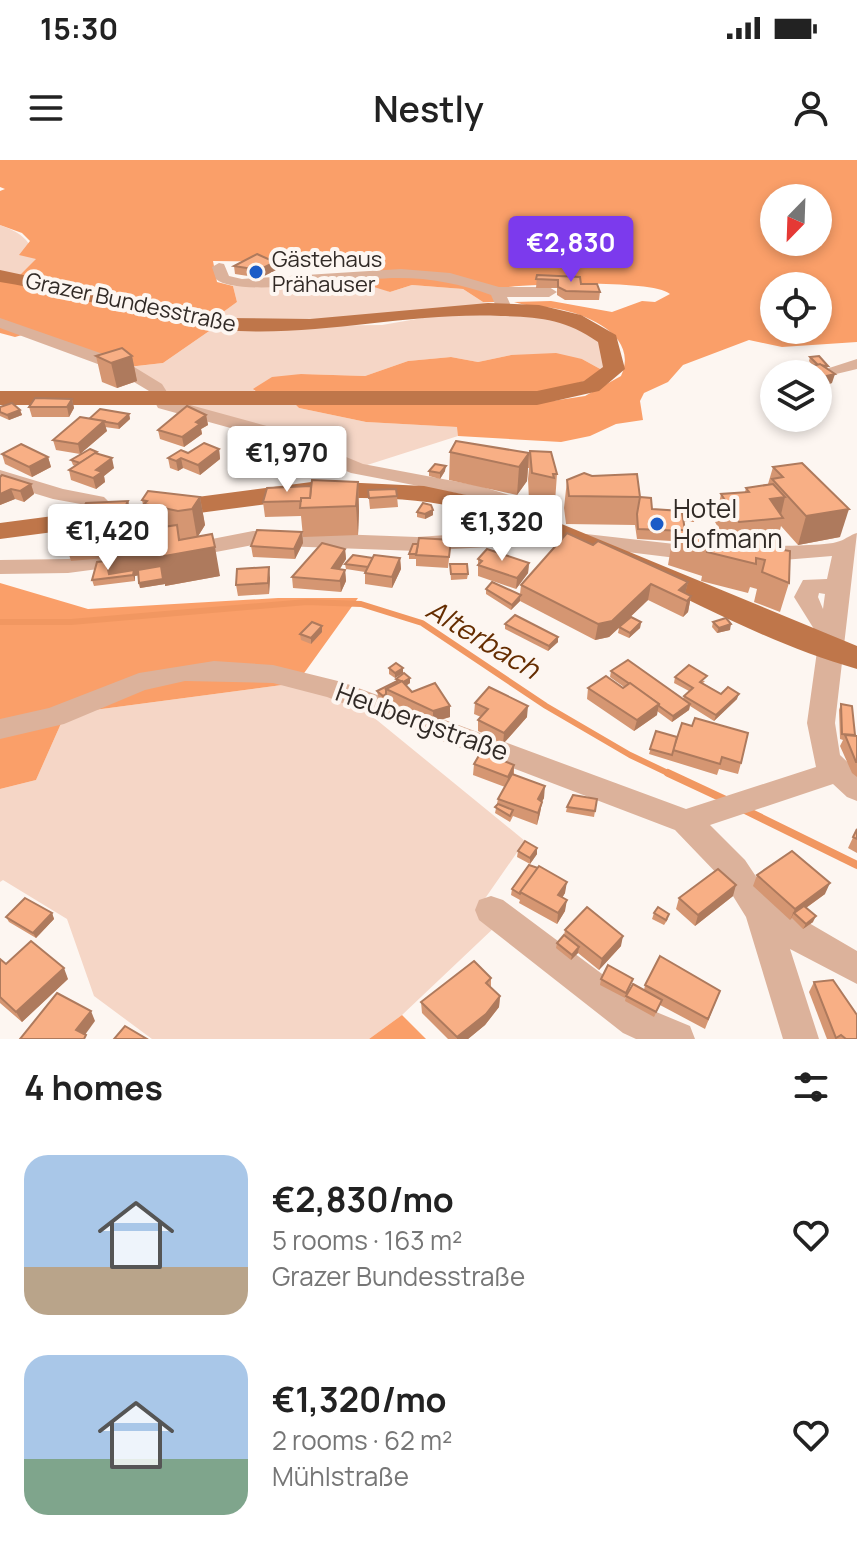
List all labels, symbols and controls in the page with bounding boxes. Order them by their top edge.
text: 15:30 [40,8,118,49]
text: Nestly [373,84,484,133]
icon: menu [24,86,68,130]
icon: person [789,86,833,130]
north arrow [760,184,832,256]
map controls [760,184,832,432]
pin: €2,830 [506,216,636,284]
text: €2,830 [526,224,616,260]
place label: Gästehaus Prähauser [272,244,382,299]
marker: Gästehaus Prähauser [247,263,265,281]
street label: Grazer Bundesstraße [23,265,239,339]
button: locate [760,272,832,344]
button: layers [760,360,832,432]
pin: €1,970 [222,426,352,494]
text: €1,970 [245,434,329,470]
place label: Hotel Hofmann [673,490,783,556]
pin: €1,320 [437,495,567,563]
text: €1,320 [460,503,544,539]
pin: €1,420 [43,504,173,572]
text: €1,420 [66,512,150,548]
marker: Hotel Hofmann [648,515,666,533]
water label: Alterbach [420,589,548,687]
street label: Heubergstraße [331,673,514,769]
text: 4 homes [24,1064,163,1110]
icon: filters [789,1065,833,1109]
text: €2,830/mo [272,1176,454,1222]
icon: home [88,1187,184,1283]
icon: heart [789,1213,833,1257]
text: 5 rooms · 163 m² [272,1222,462,1258]
text: Grazer Bundesstraße [272,1258,525,1294]
text: €1,320/mo [272,1376,446,1422]
icon: home [88,1387,184,1483]
icon: heart [789,1413,833,1457]
text: 2 rooms · 62 m² [272,1422,452,1458]
text: Mühlstraße [272,1458,409,1494]

